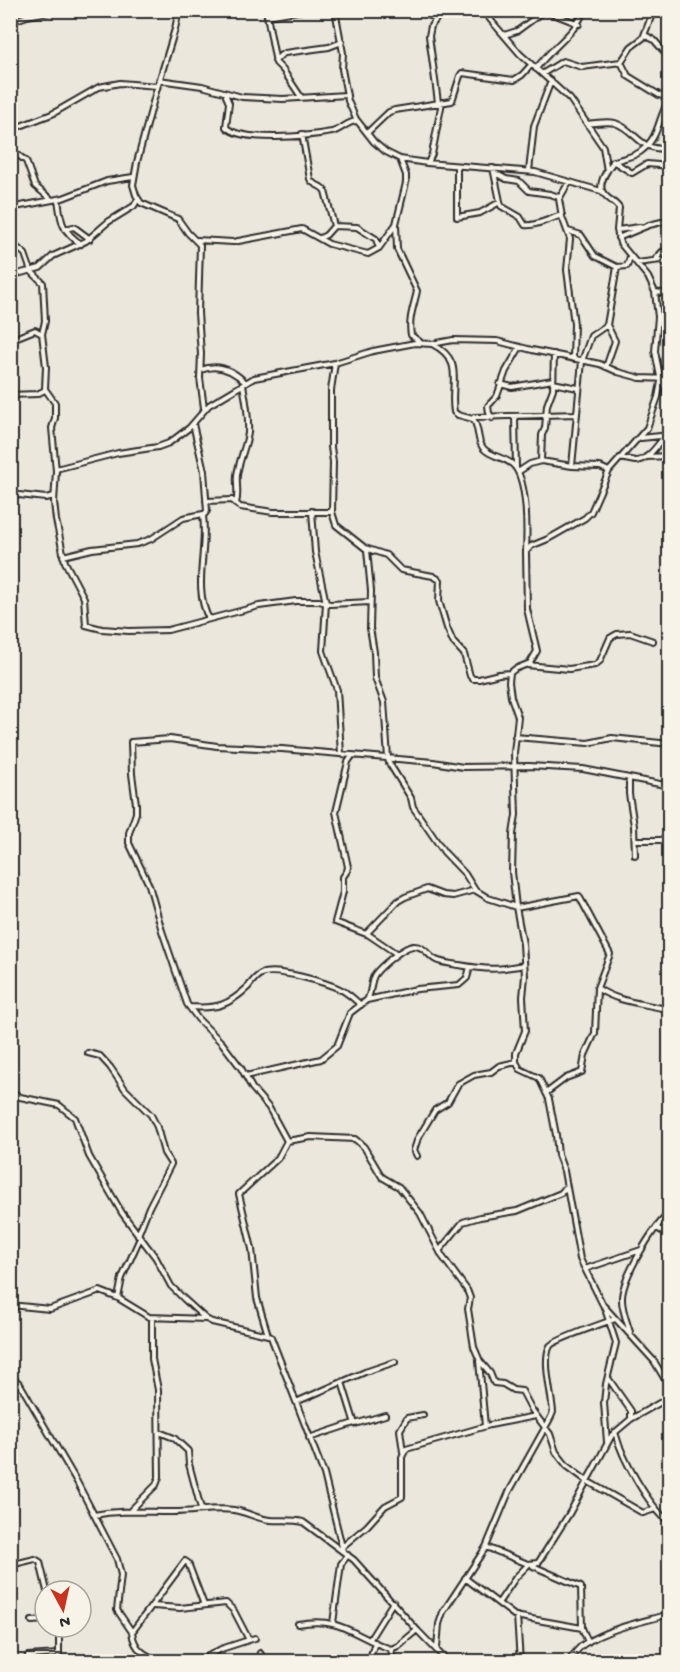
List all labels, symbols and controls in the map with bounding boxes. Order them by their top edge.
north arrow [33,1579,93,1639]
text: N [58,1610,71,1631]

